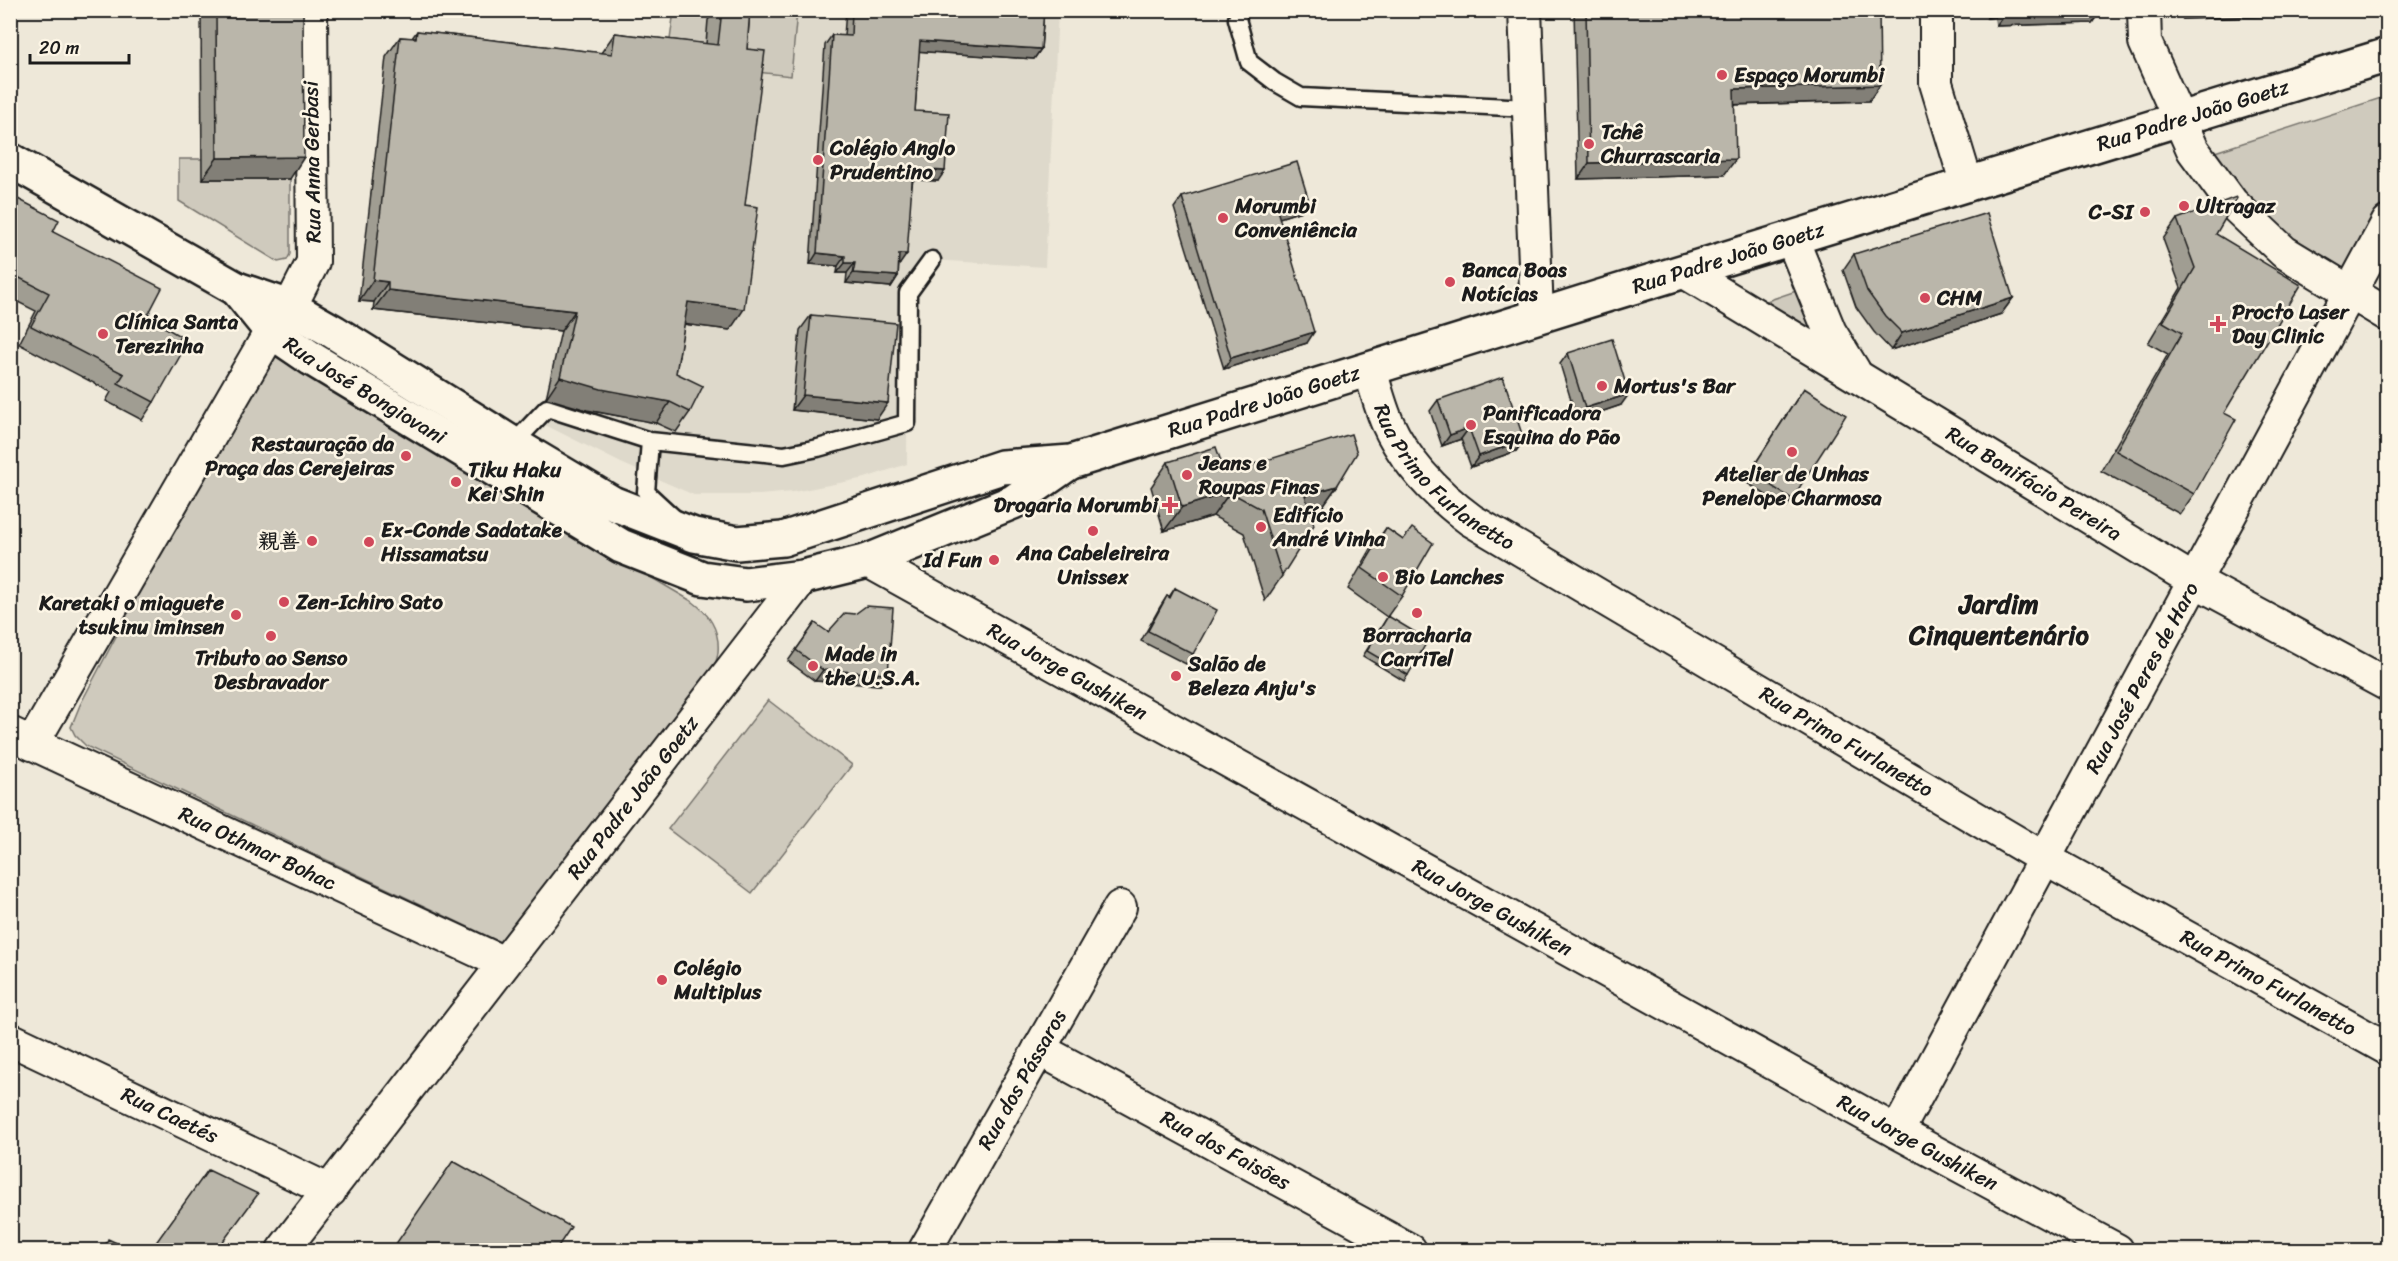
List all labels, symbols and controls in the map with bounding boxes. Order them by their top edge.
scale bar [30,27,129,65]
text: 20 m [39,32,79,64]
place label: Espaço Morumbi [1734,56,1885,94]
street label: Rua Padre João Goetz [2092,67,2295,163]
marker: Espaço Morumbi [1715,68,1729,82]
street label: Rua Anna Gerbasi [292,79,332,244]
place label: Tchê Churrascaria [1600,113,1721,175]
place label: Colégio Anglo Prudentino [829,129,956,191]
marker: Tchê Churrascaria [1582,137,1596,151]
marker: Colégio Anglo Prudentino [811,153,825,167]
place label: Morumbi Conveniência [1234,187,1358,249]
place label: Ultragaz [2196,187,2276,225]
place label: C-SI [2088,193,2135,231]
marker: Ultragaz [2177,199,2191,213]
marker: C-SI [2138,205,2152,219]
street label: Rua Padre João Goetz [1627,210,1830,305]
marker: Morumbi Conveniência [1216,211,1230,225]
place label: Banca Boas Notícias [1461,251,1567,313]
marker: Banca Boas Notícias [1443,275,1457,289]
place label: CHM [1936,279,1982,317]
marker: CHM [1918,291,1932,305]
place label: Procto Laser Day Clinic [2232,293,2351,355]
place label: Clínica Santa Terezinha [114,303,239,365]
marker: Procto Laser Day Clinic [2209,315,2227,333]
street label: Rua José Bongiovani [275,325,455,456]
marker: Clínica Santa Terezinha [96,327,110,341]
street label: Rua Padre João Goetz [1163,353,1366,449]
place label: Mortus's Bar [1613,367,1737,405]
marker: Mortus's Bar [1595,379,1609,393]
place label: Panificadora Esquina do Pão [1483,394,1620,456]
street label: Rua Primo Furlanetto [1363,399,1523,561]
street label: Rua Bonifácio Pereira [1938,415,2130,552]
marker: Panificadora Esquina do Pão [1464,418,1478,432]
place label: Restauração da Praça das Cerejeiras [205,425,395,487]
place label: Jeans e Roupas Finas [1198,444,1321,506]
marker: Atelier de Unhas Penelope Charmosa [1785,445,1799,459]
marker: Restauração da Praça das Cerejeiras [399,449,413,463]
place label: Tiku Haku Kei Shin [467,451,562,513]
place label: Atelier de Unhas Penelope Charmosa [1702,455,1882,517]
marker: Jeans e Roupas Finas [1180,468,1194,482]
marker: Tiku Haku Kei Shin [449,475,463,489]
place label: Drogaria Morumbi [994,486,1159,524]
place label: Edifício André Vinha [1272,496,1387,558]
marker: Drogaria Morumbi [1163,498,1177,512]
place label: Ex-Conde Sadatake Hissamatsu [380,511,563,573]
marker: Edifício André Vinha [1254,520,1268,534]
place label: 親善 [258,522,300,560]
marker: Ana Cabeleireira Unissex [1086,524,1100,538]
marker: 親善 [305,534,319,548]
place label: Ana Cabeleireira Unissex [1016,534,1171,596]
marker: Ex-Conde Sadatake Hissamatsu [362,535,376,549]
place label: Id Fun [922,541,983,579]
marker: Id Fun [987,553,1001,567]
place label: Bio Lanches [1395,558,1505,596]
marker: Bio Lanches [1376,570,1390,584]
street label: Rua José Peres de Haro [2074,574,2210,781]
district label: Jardim Cinquentenário [1908,580,2090,659]
place label: Zen-Ichiro Sato [295,583,443,621]
place label: Karetaki o miaguete tsukinu iminsen [38,584,225,646]
marker: Zen-Ichiro Sato [277,595,291,609]
marker: Borracharia CarriTel [1410,606,1424,620]
marker: Karetaki o miaguete tsukinu iminsen [229,608,243,622]
street label: Rua Jorge Gushiken [980,612,1155,732]
place label: Borracharia CarriTel [1363,616,1473,678]
marker: Tributo ao Senso Desbravador [264,629,278,643]
place label: Made in the U.S.A. [824,635,921,697]
place label: Tributo ao Senso Desbravador [195,639,348,701]
place label: Salão de Beleza Anju's [1187,645,1316,707]
marker: Made in the U.S.A. [806,659,820,673]
marker: Salão de Beleza Anju's [1169,669,1183,683]
street label: Rua Primo Furlanetto [1752,675,1941,808]
street label: Rua Padre João Goetz [557,706,709,888]
street label: Rua Othmar Bohac [172,795,343,902]
street label: Rua Jorge Gushiken [1405,847,1580,967]
street label: Rua Primo Furlanetto [2173,918,2364,1047]
place label: Colégio Multiplus [673,949,762,1011]
marker: Colégio Multiplus [655,973,669,987]
street label: Rua dos Pássaros [967,1002,1077,1157]
street label: Rua Caetés [115,1075,225,1155]
street label: Rua Jorge Gushiken [1830,1083,2005,1202]
street label: Rua dos Faisões [1153,1099,1298,1201]

